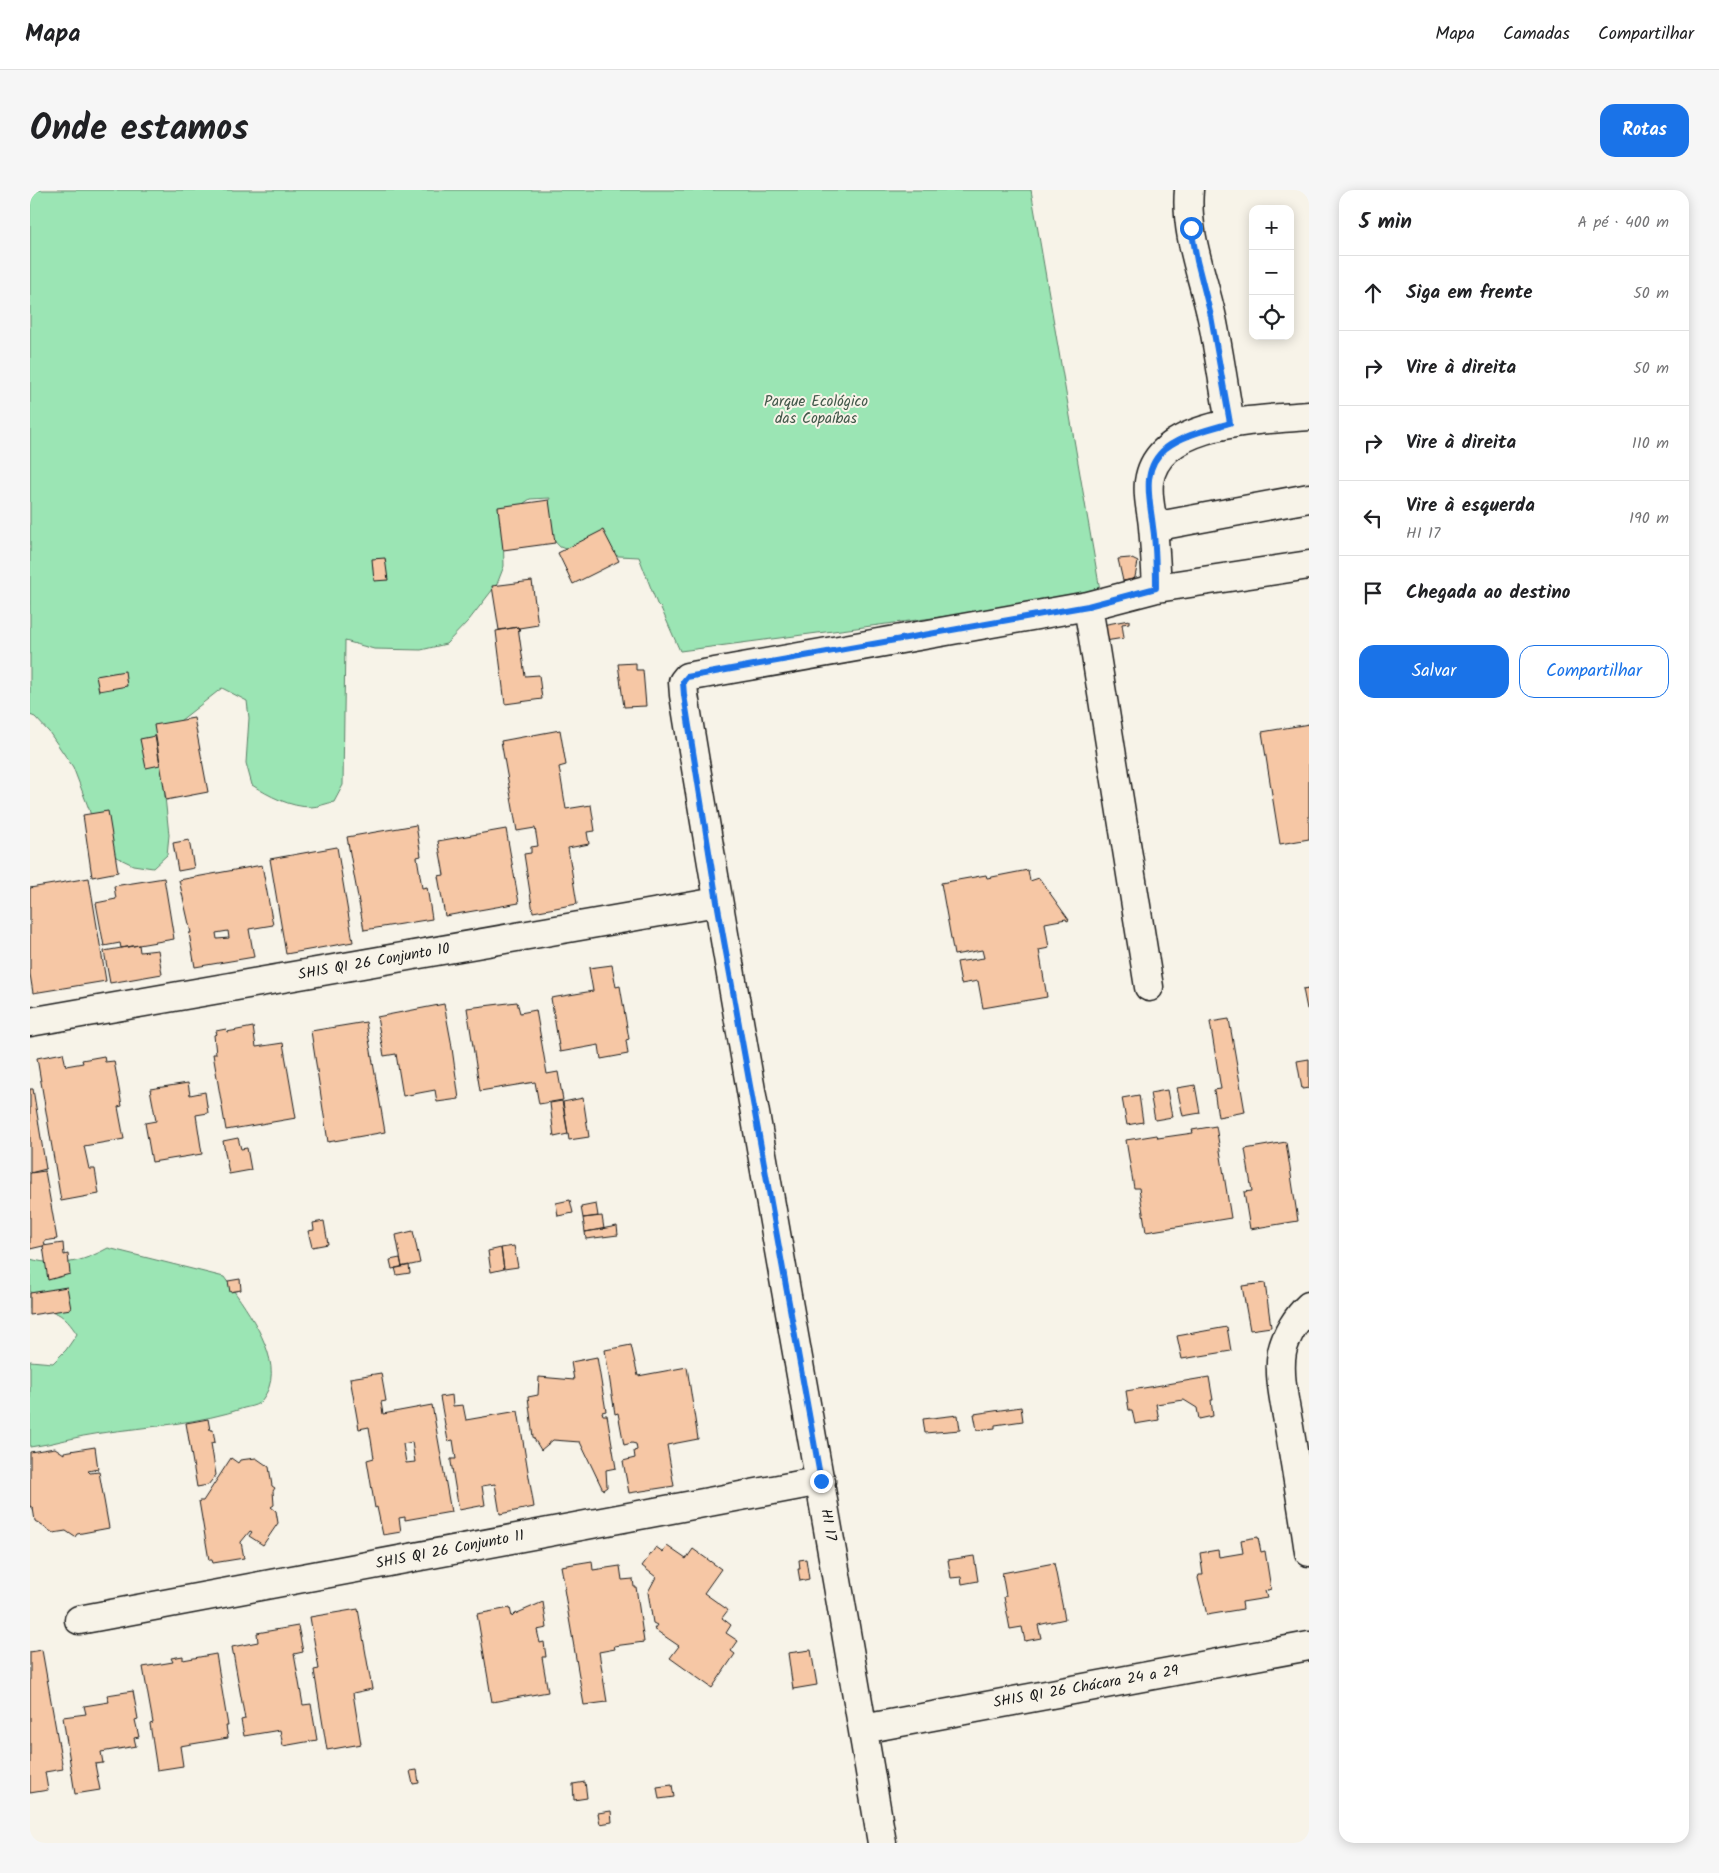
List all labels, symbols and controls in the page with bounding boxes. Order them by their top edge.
text: Mapa [25,15,81,54]
text: Mapa [1435,20,1475,49]
text: Camadas [1503,20,1570,49]
text: Compartilhar [1598,20,1694,49]
text: Onde estamos [30,102,249,158]
button: Rotas [1600,104,1689,157]
map controls [1249,205,1294,340]
button: + [1249,205,1294,250]
text: 5 min [1359,206,1412,239]
text: A pé · 400 m [1578,210,1669,235]
route start [1180,217,1203,240]
button: − [1249,250,1294,295]
text: Siga em frente [1406,278,1533,308]
icon: ahead [1359,279,1387,307]
text: 50 m [1633,281,1669,306]
button: locate [1249,295,1294,340]
text: Vire à direita [1406,353,1516,383]
icon: right [1359,354,1387,382]
text: 50 m [1633,356,1669,381]
park label: Parque Ecológico das Copaíbas [764,390,868,431]
text: Vire à direita [1406,428,1516,458]
icon: right [1359,429,1387,457]
text: 110 m [1632,431,1669,456]
text: Vire à esquerda [1406,491,1535,521]
icon: left [1359,504,1387,532]
text: 190 m [1629,506,1669,531]
text: HI 17 [1406,521,1441,546]
text: Chegada ao destino [1406,578,1571,608]
icon: arrive [1359,579,1387,607]
button: Salvar [1359,645,1509,698]
button: Compartilhar [1519,645,1669,698]
street label: SHIS QI 26 Conjunto 10 [296,937,452,987]
route end [810,1470,833,1493]
street label: HI 17 [813,1507,843,1544]
street label: SHIS QI 26 Conjunto 11 [374,1524,527,1576]
street label: SHIS QI 26 Chácara 24 a 29 [991,1659,1181,1715]

